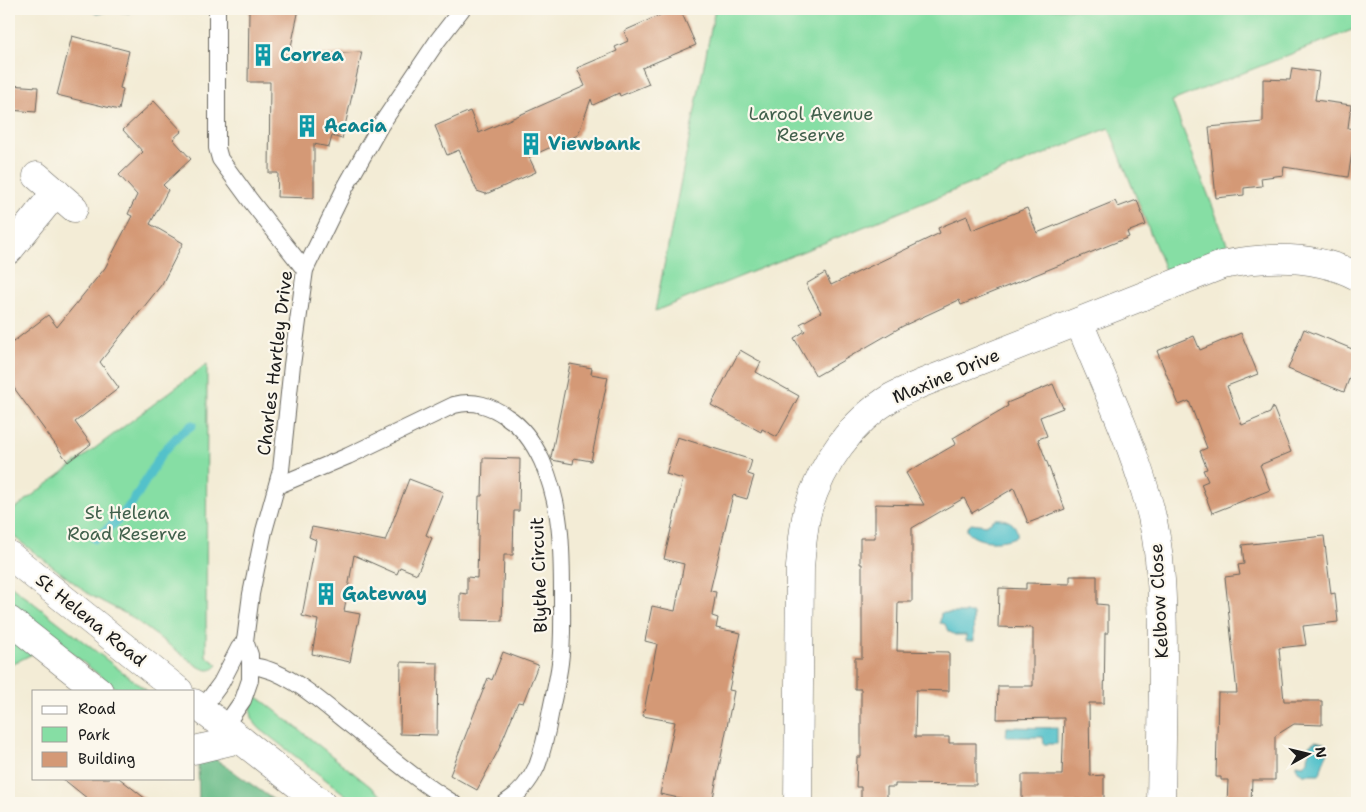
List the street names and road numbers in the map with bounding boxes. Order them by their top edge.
street label: Charles Hartley Drive [252,269,298,457]
street label: Maxine Drive [889,343,1003,409]
street label: Blythe Circuit [525,517,553,633]
street label: Kelbow Close [1144,543,1174,659]
street label: St Helena Road [31,568,151,672]

